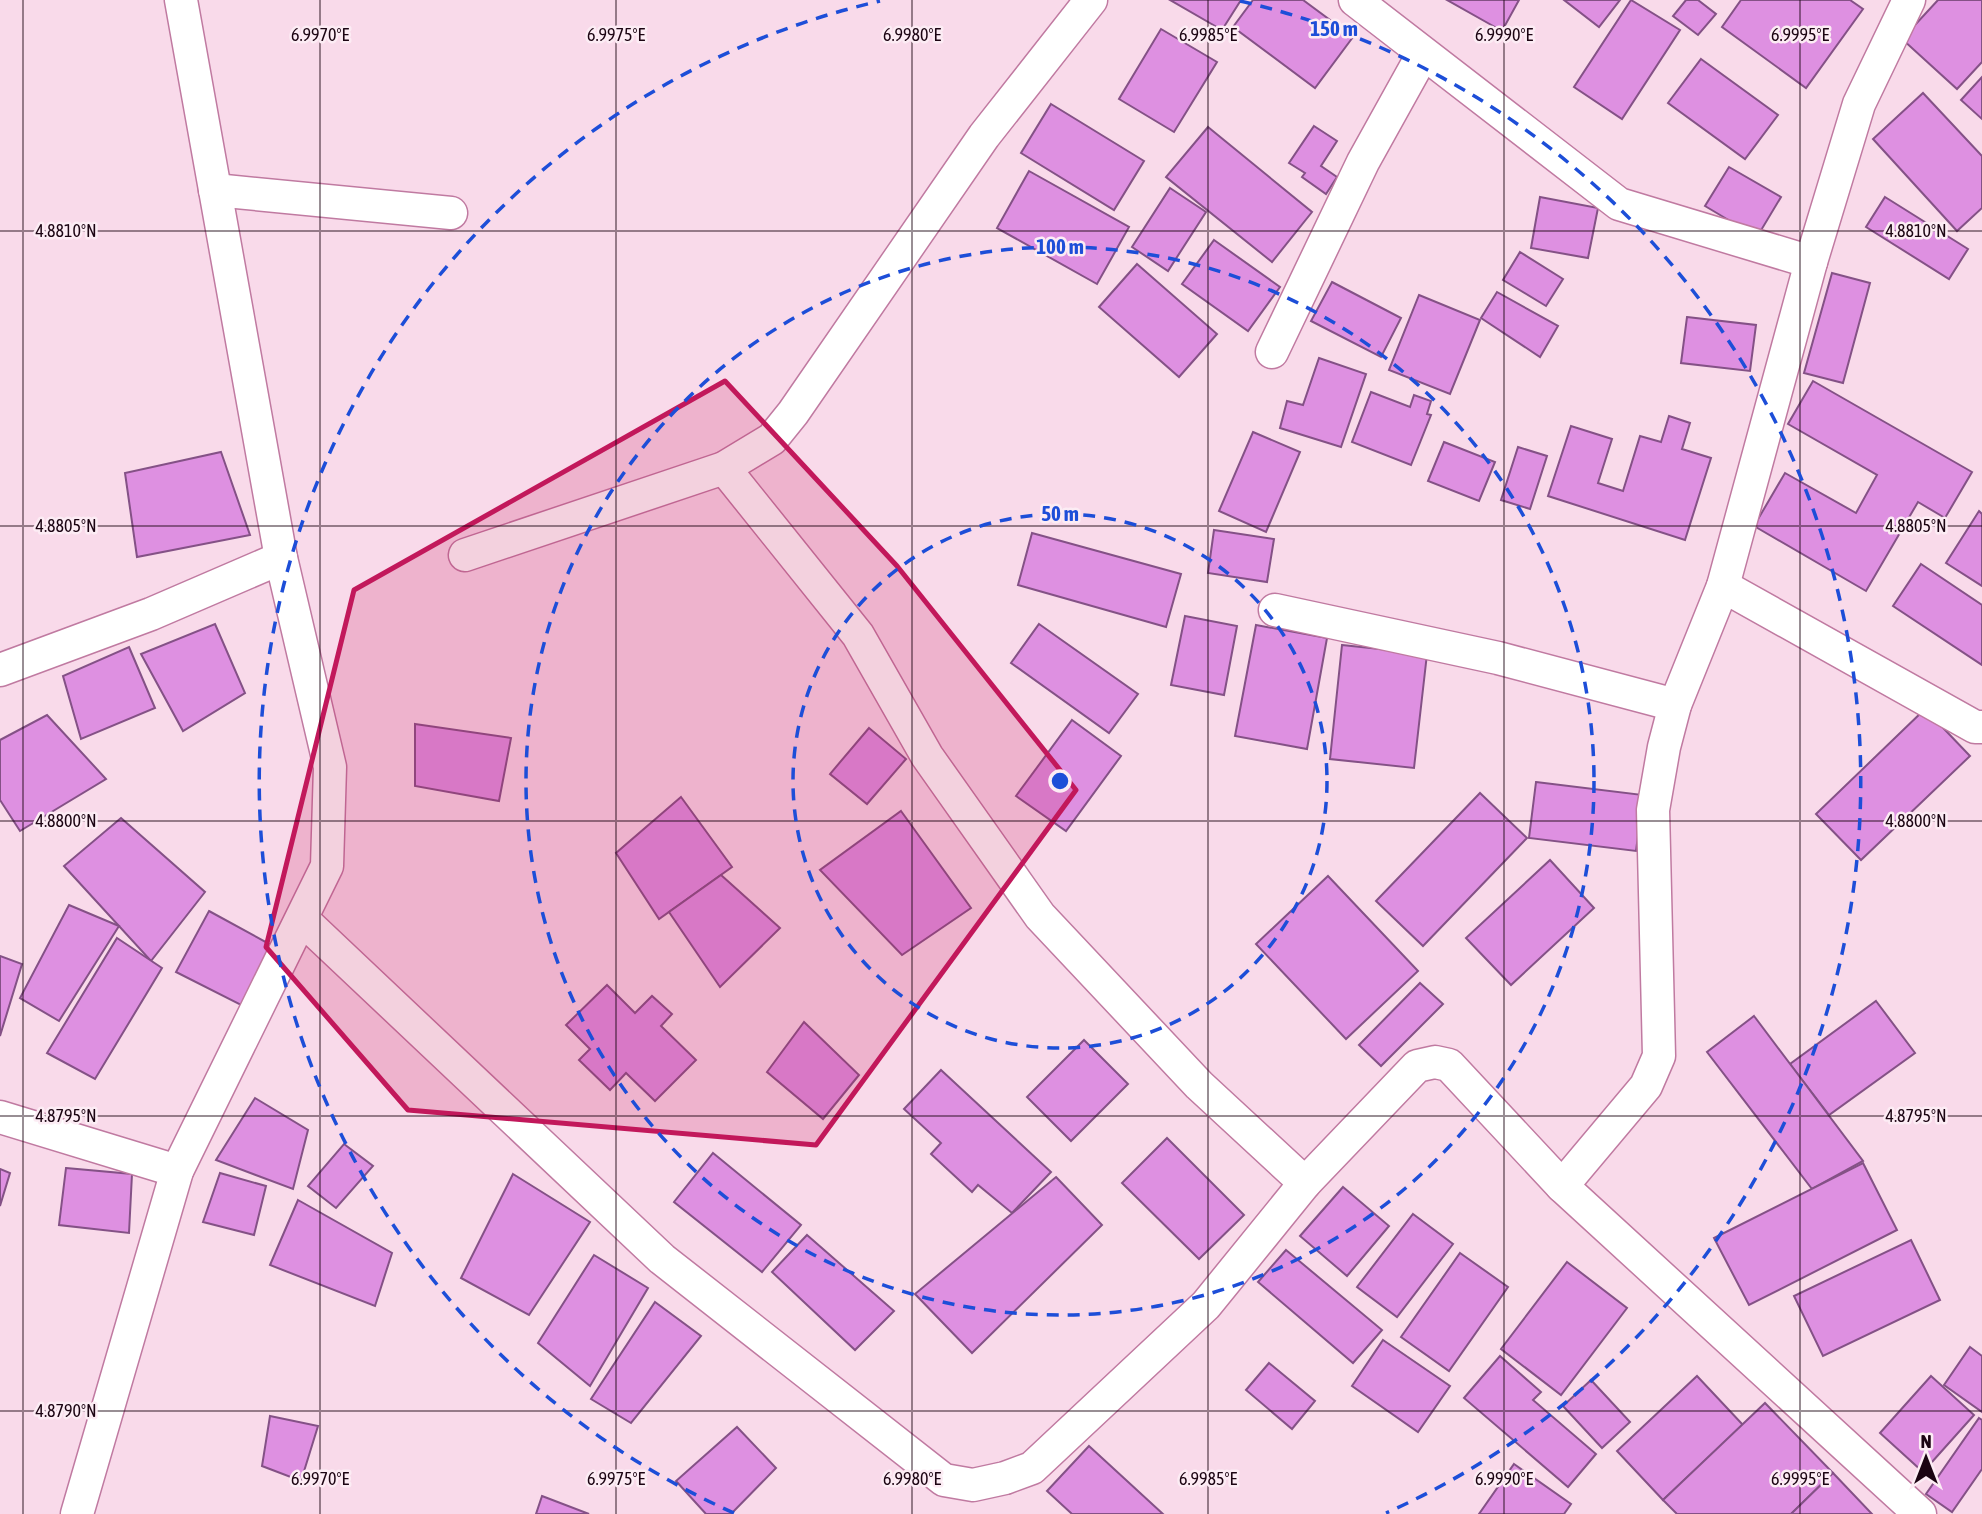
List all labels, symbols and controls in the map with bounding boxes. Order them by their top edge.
text: 150 m [1310,16,1358,40]
text: 6.9970°E [291,24,349,45]
text: 6.9975°E [587,24,645,45]
text: 6.9980°E [883,24,941,45]
text: 6.9985°E [1179,24,1237,45]
text: 6.9990°E [1475,24,1533,45]
text: 6.9995°E [1771,24,1829,45]
text: 4.8810°N [35,220,97,241]
text: 4.8810°N [1885,220,1947,241]
text: 100 m [1036,234,1084,258]
text: 50 m [1041,501,1079,525]
text: 4.8805°N [35,515,97,536]
text: 4.8805°N [1885,515,1947,536]
centre of rings [1048,769,1072,793]
text: 4.8800°N [35,810,97,831]
text: 4.8800°N [1885,810,1947,831]
text: 4.8795°N [35,1105,97,1126]
text: 4.8795°N [1885,1105,1947,1126]
text: 4.8790°N [35,1400,97,1421]
north arrow [1891,1423,1961,1493]
text: N [1920,1430,1932,1452]
text: 6.9970°E [291,1468,349,1489]
text: 6.9975°E [587,1468,645,1489]
text: 6.9980°E [883,1468,941,1489]
text: 6.9985°E [1179,1468,1237,1489]
text: 6.9990°E [1475,1468,1533,1489]
text: 6.9995°E [1771,1468,1829,1489]

